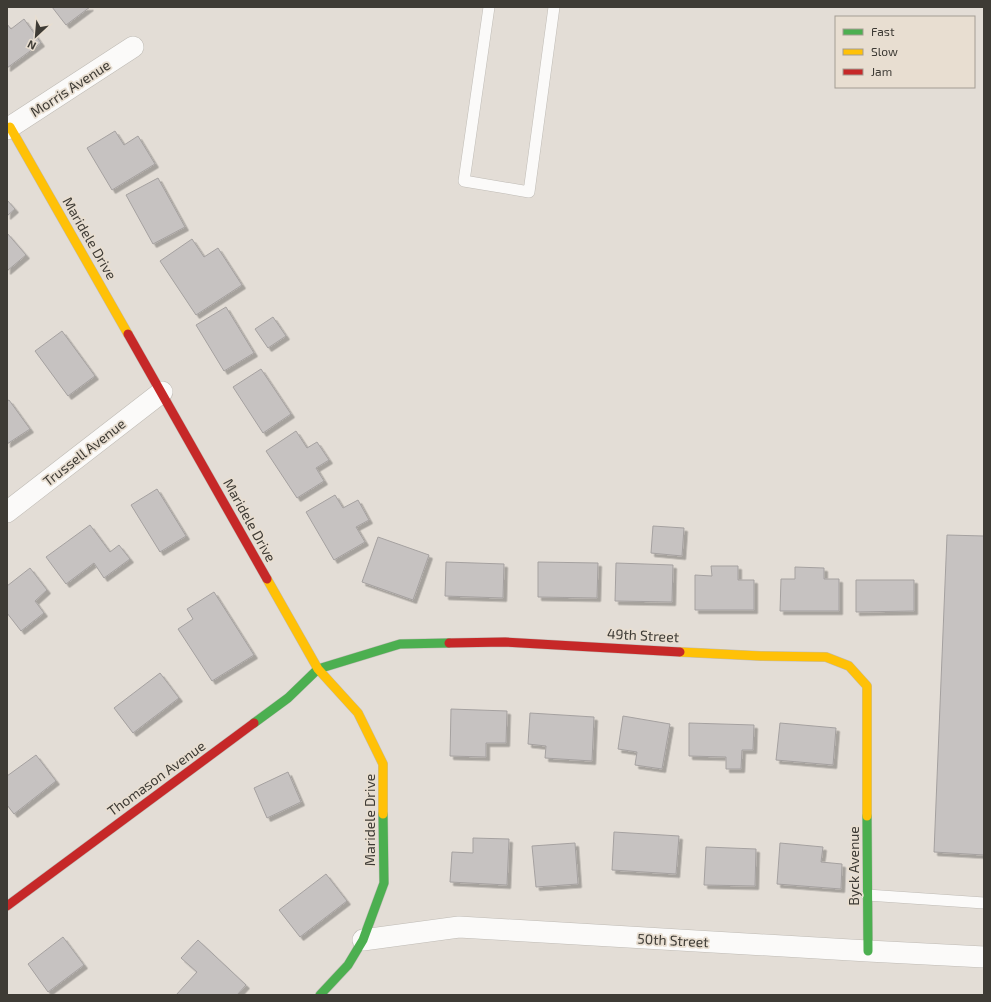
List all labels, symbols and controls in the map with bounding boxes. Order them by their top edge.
north arrow [16,16,56,56]
legend [835,16,975,88]
text: Fast [871,24,895,38]
text: N [25,38,38,53]
text: Slow [871,44,898,58]
street label: Morris Avenue [27,56,113,120]
text: Jam [871,64,892,78]
street label: Maridele Drive [59,194,121,282]
street label: Trussell Avenue [39,415,129,489]
street label: Maridele Drive [220,475,280,565]
street label: 49th Street [607,625,679,645]
street label: Thomason Avenue [104,737,208,819]
street label: Maridele Drive [361,774,378,866]
street label: Byck Avenue [845,826,862,906]
street label: 50th Street [637,930,709,950]

